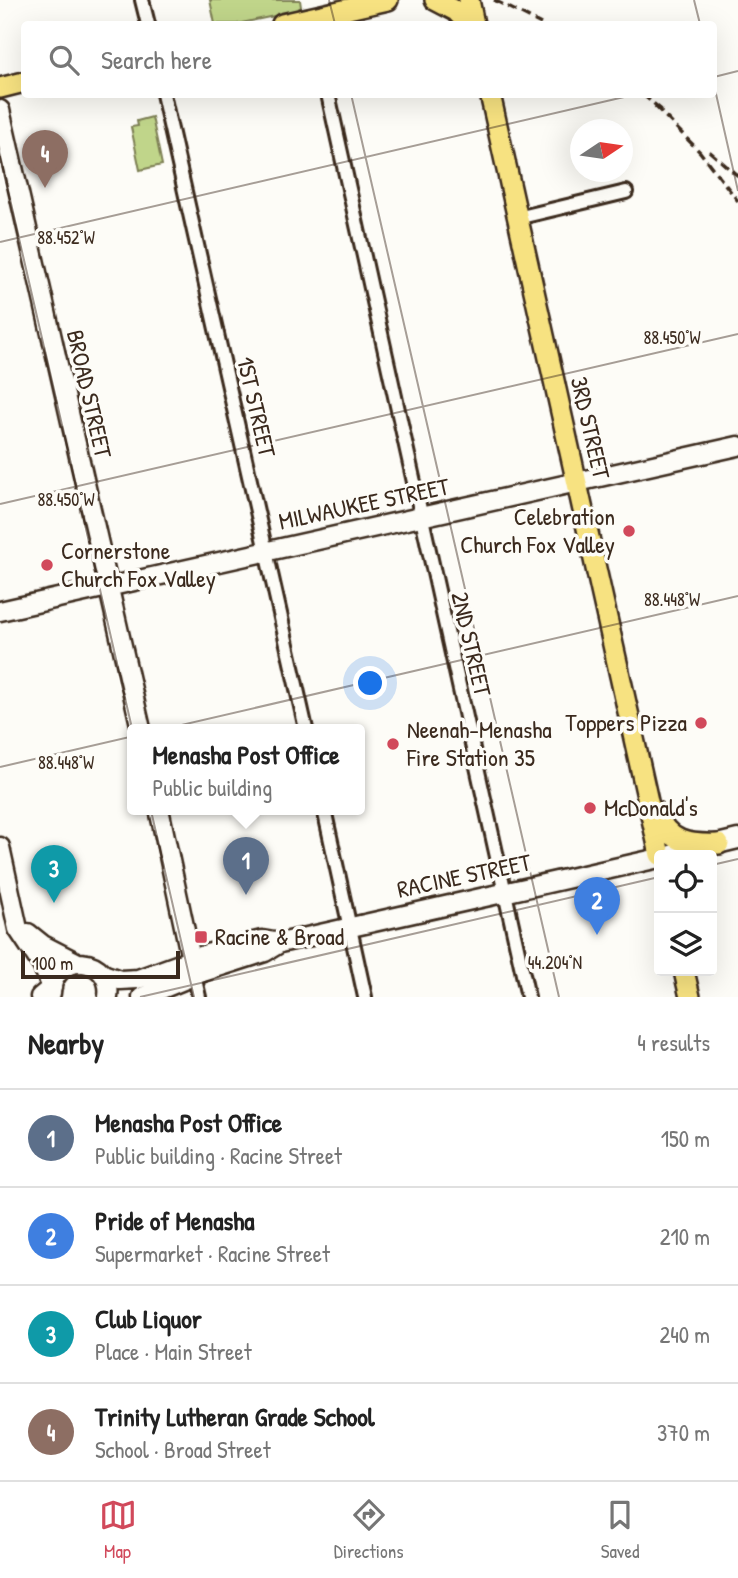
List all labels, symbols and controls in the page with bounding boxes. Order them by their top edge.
search box [21,21,717,98]
icon: search [45,41,83,79]
text: Search here [101,42,212,77]
north arrow [570,119,633,182]
pin: 4 [22,130,68,188]
text: 88.452°W [37,225,95,250]
text: 88.450°W [643,325,701,350]
street label: BROAD STREET [60,327,120,462]
street label: 1ST STREET [230,353,284,461]
street label: 3RD STREET [564,373,618,483]
street label: MILWAUKEE STREET [276,469,453,537]
text: 88.450°W [37,487,95,512]
place label: Celebration Church Fox Valley [460,500,615,560]
marker: Celebration Church Fox Valley [621,523,637,539]
place label: Cornerstone Church Fox Valley [61,534,216,594]
marker: Cornerstone Church Fox Valley [39,557,55,573]
text: 88.448°W [644,587,700,612]
street label: 2ND STREET [444,588,500,700]
your location [353,666,387,700]
place label: Toppers Pizza [565,706,687,738]
place label: Neenah-Menasha Fire Station 35 [406,713,552,773]
marker: Toppers Pizza [693,715,709,731]
popup [127,724,365,815]
marker: Neenah-Menasha Fire Station 35 [385,736,401,752]
text: Menasha Post Office [152,737,340,772]
text: 88.448°W [38,750,94,775]
text: Public building [152,772,272,803]
place label: McDonald's [604,791,698,823]
marker: McDonald's [582,800,598,816]
pin: 1 [223,837,269,895]
pin: 3 [31,845,77,903]
street label: RACINE STREET [394,845,534,905]
map controls [654,850,717,976]
button: locate [654,850,717,913]
pin: 2 [574,877,620,935]
button: layers [654,913,717,976]
place label: Racine & Broad [215,920,344,952]
marker: Racine & Broad [193,929,209,945]
scale bar [21,948,180,980]
text: 100 m [32,950,73,976]
text: 44.204°N [528,950,582,975]
text: Nearby [28,1023,104,1063]
text: 4 results [637,1027,710,1058]
text: Menasha Post Office [95,1105,282,1140]
text: 1 [47,1123,55,1154]
text: 150 m [661,1123,710,1154]
text: Public building · Racine Street [95,1140,342,1171]
text: Pride of Menasha [95,1203,254,1238]
text: 2 [46,1221,56,1252]
text: 210 m [660,1221,710,1252]
text: Supermarket · Racine Street [95,1238,330,1269]
text: Club Liquor [95,1301,202,1336]
text: 3 [46,1319,56,1350]
text: 240 m [659,1319,710,1350]
text: Place · Main Street [95,1336,252,1367]
text: Trinity Lutheran Grade School [95,1399,375,1434]
text: 4 [47,1417,55,1448]
text: 370 m [657,1417,710,1448]
text: School · Broad Street [95,1434,271,1465]
tab: Map [99,1496,137,1564]
tab: Directions [334,1496,404,1564]
tab: Saved [601,1496,639,1564]

